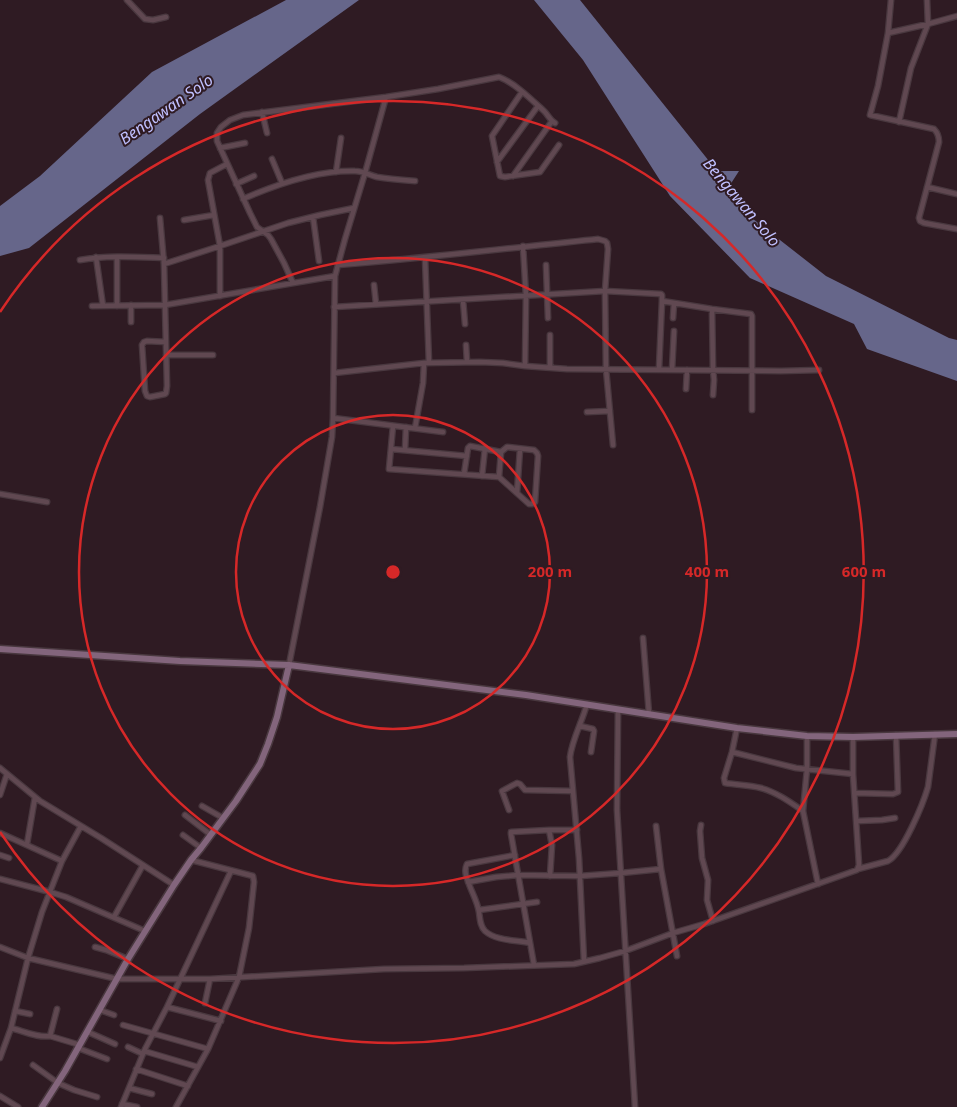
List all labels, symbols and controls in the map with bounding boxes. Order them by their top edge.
water label: Bengawan Solo [115,69,217,149]
water label: Bengawan Solo [698,153,786,251]
text: 200 m [528,561,572,581]
text: 400 m [685,561,729,581]
text: 600 m [842,561,886,581]
centre of rings [384,563,402,581]

